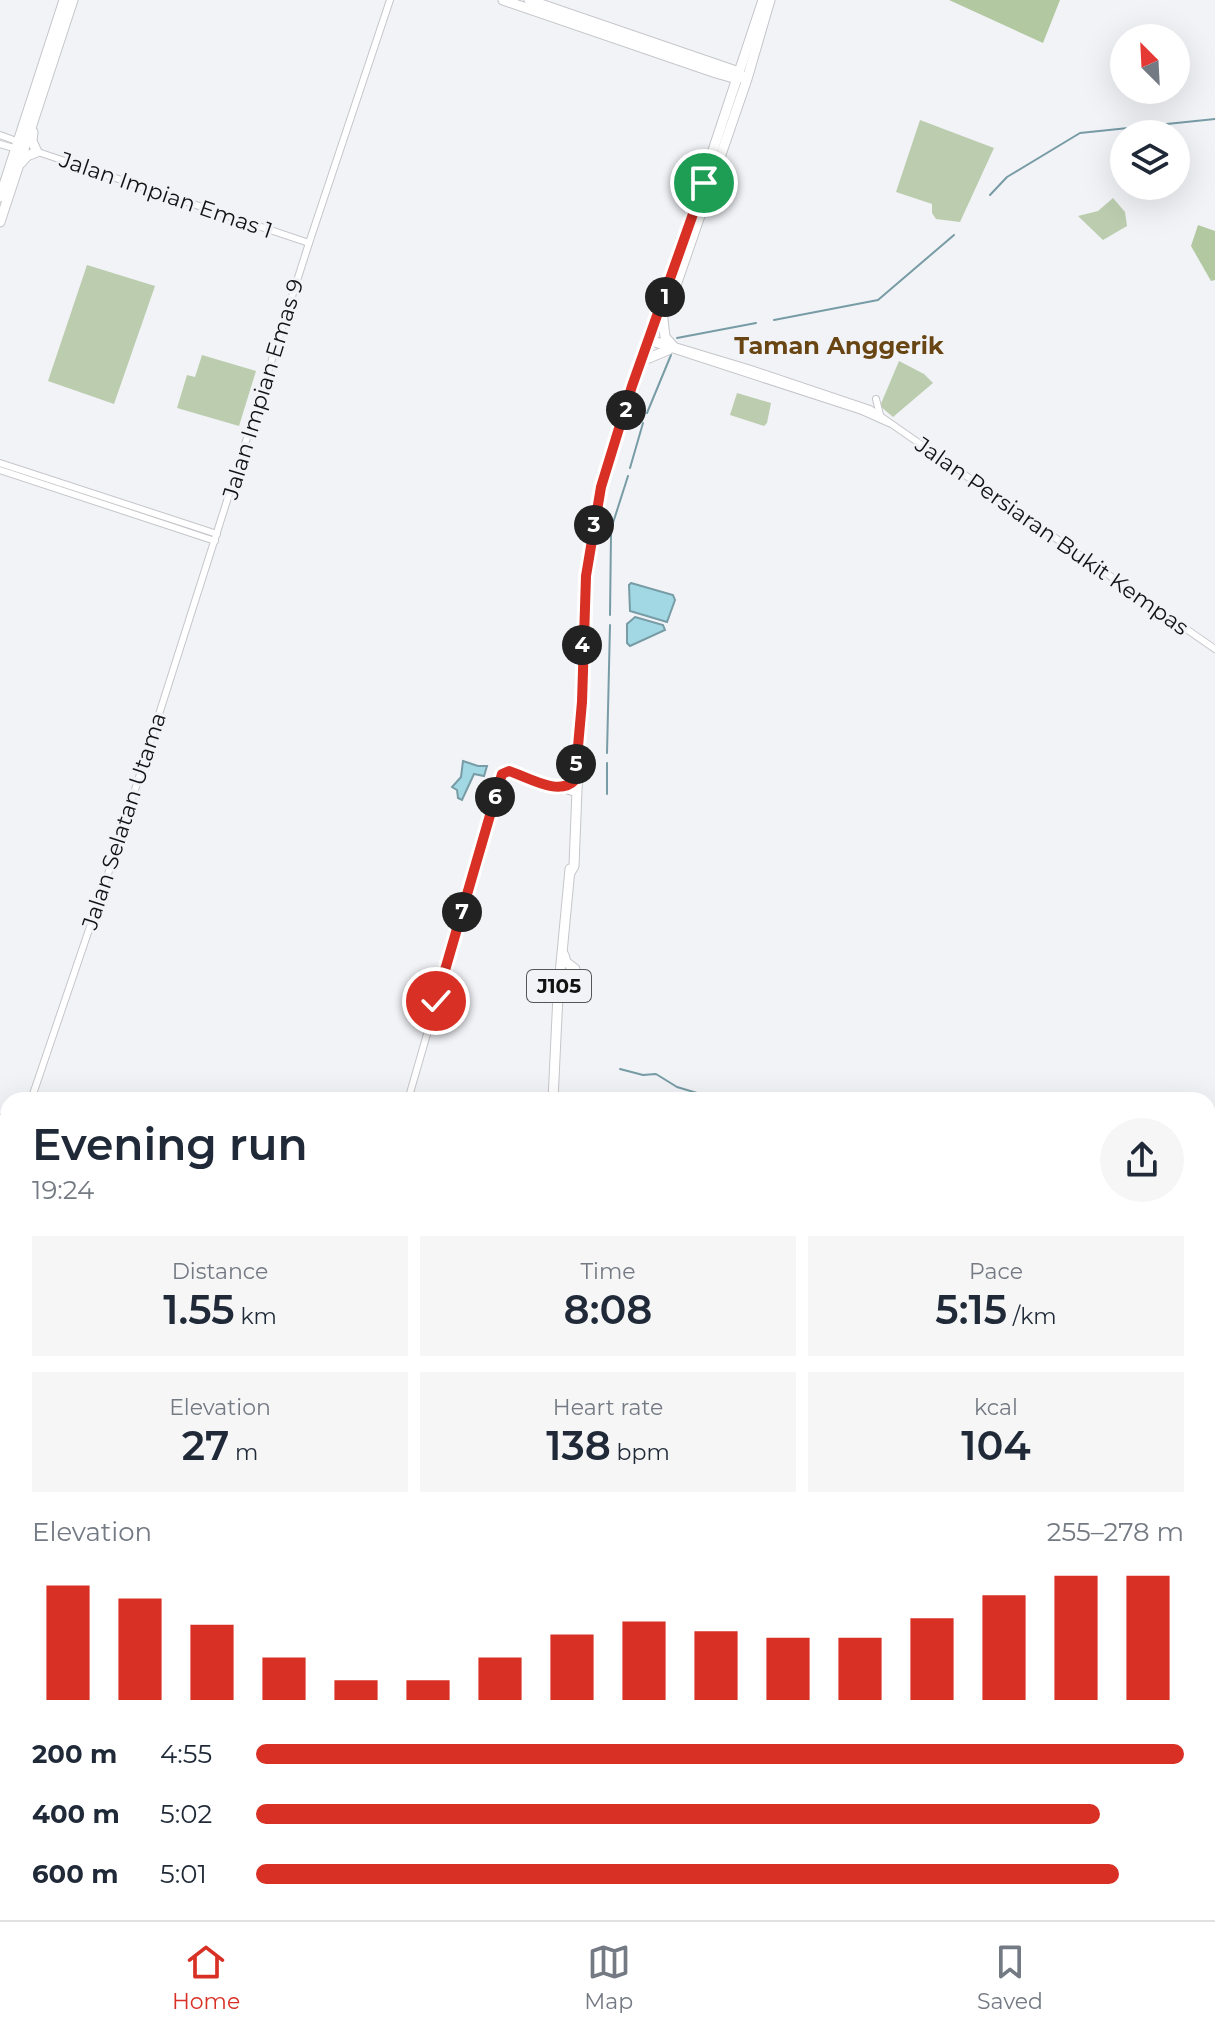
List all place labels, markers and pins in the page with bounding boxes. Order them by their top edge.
pin [670,149,738,217]
pin: 1 [645,277,685,317]
pin: 2 [606,390,646,430]
pin: 3 [574,505,614,545]
pin: 4 [562,625,602,665]
pin: 5 [556,744,596,784]
pin: 6 [475,777,515,817]
pin: 7 [442,892,482,932]
pin [402,967,470,1035]

